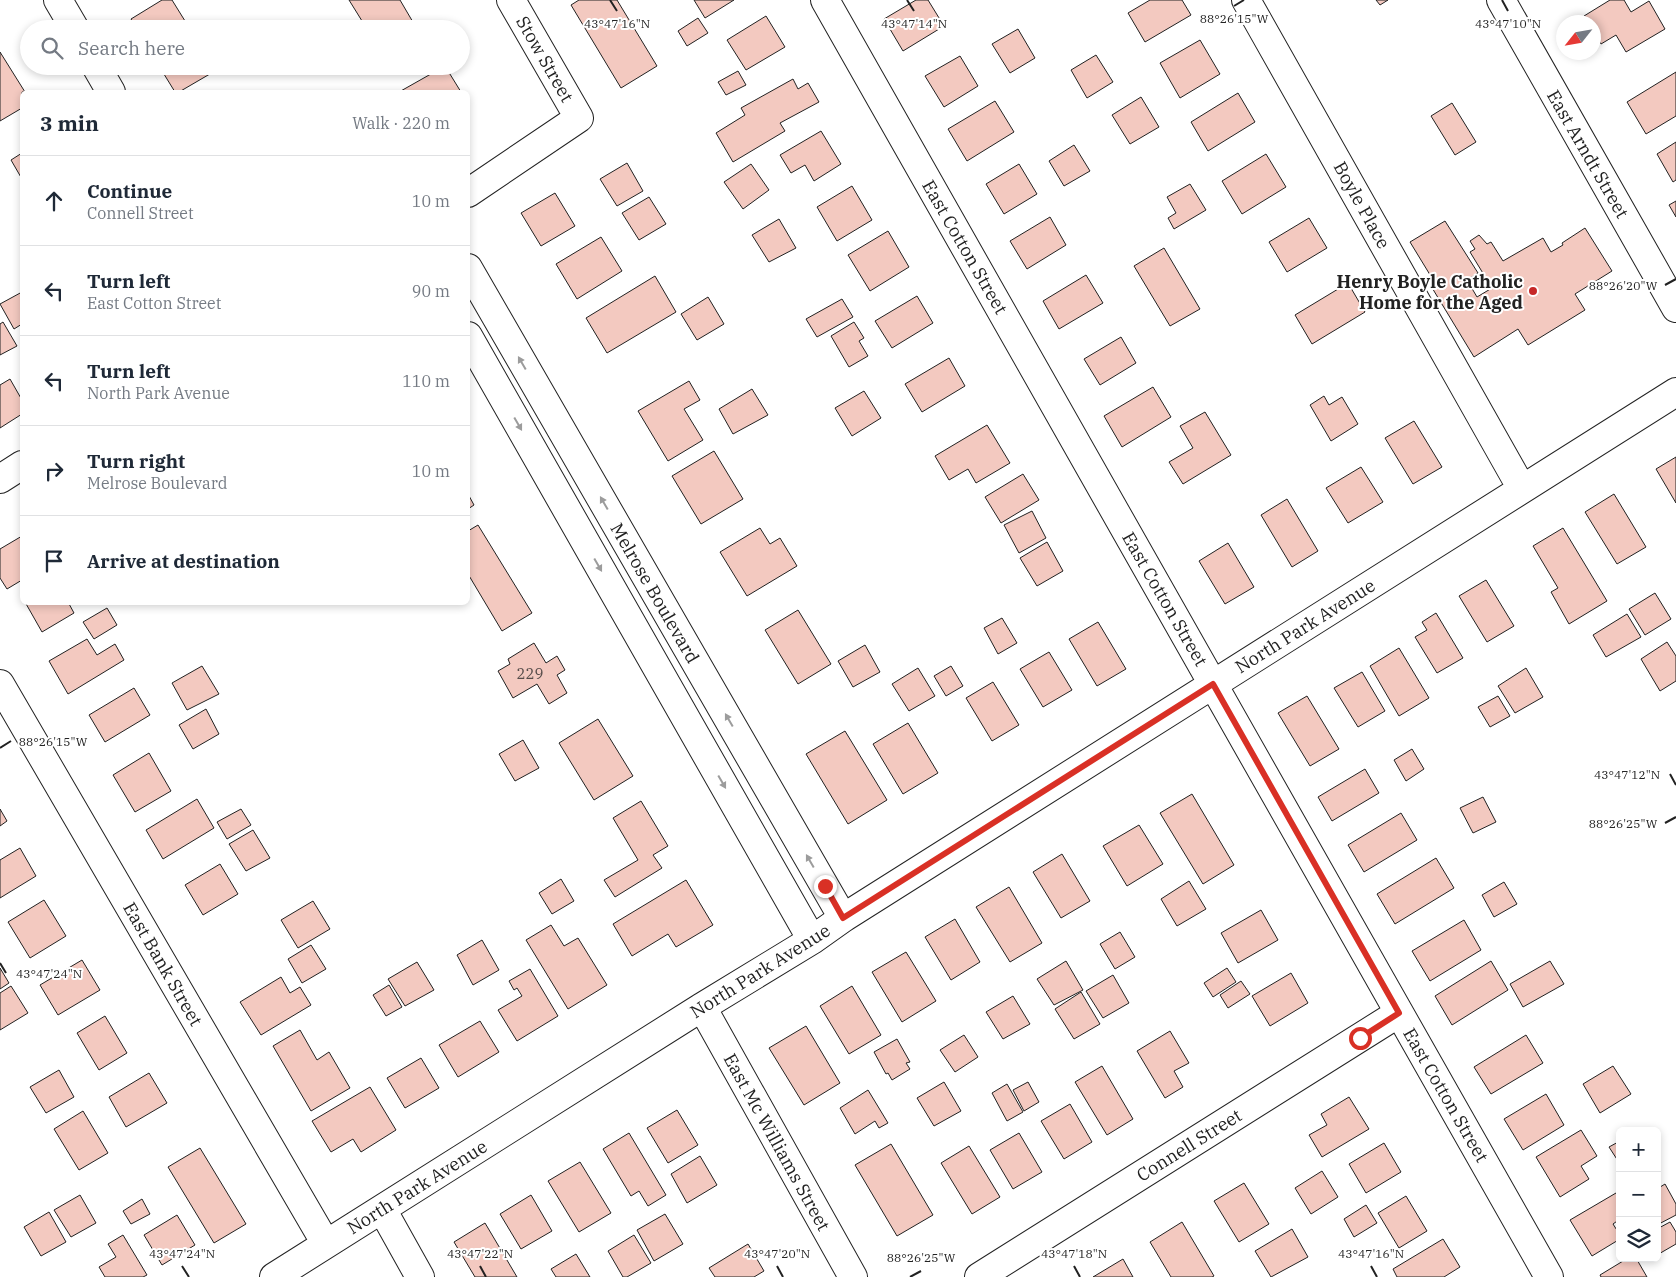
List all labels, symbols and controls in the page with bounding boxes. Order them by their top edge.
text: 88°26'15"W [1200,11,1269,26]
street label: Stow Street [511,12,579,106]
north arrow [1556,15,1601,60]
text: 43°47'16"N [584,16,650,31]
text: 43°47'14"N [881,16,947,31]
text: 43°47'10"N [1475,16,1541,31]
search box [20,20,470,75]
icon: search [38,34,66,62]
text: Search here [78,36,185,60]
street label: East Arndt Street [1542,86,1634,222]
text: 3 min [40,109,99,137]
text: Walk · 220 m [352,113,450,133]
street label: Boyle Place [1329,157,1395,253]
street label: East Cotton Street [917,176,1013,318]
text: Continue [87,179,172,203]
icon: ahead [40,187,68,215]
text: 10 m [412,191,450,211]
text: Connell Street [87,203,194,223]
text: Turn left [87,269,170,293]
place label: Henry Boyle Catholic Home for the Aged [1337,270,1523,314]
icon: left [40,277,68,305]
text: 88°26'20"W [1589,278,1658,293]
text: 90 m [412,281,450,301]
marker: Henry Boyle Catholic Home for the Aged [1527,285,1539,297]
text: East Cotton Street [87,293,221,313]
one-way arrow [518,356,527,369]
text: Turn left [87,359,170,383]
icon: left [40,367,68,395]
text: 110 m [402,371,450,391]
text: North Park Avenue [87,383,230,403]
one-way arrow [513,417,522,430]
text: Turn right [87,449,185,473]
icon: right [40,457,68,485]
text: 10 m [412,461,450,481]
text: Melrose Boulevard [87,473,227,493]
one-way arrow [599,497,608,510]
street label: Melrose Boulevard [606,519,704,667]
street label: East Cotton Street [1117,528,1213,670]
icon: arrive [40,547,68,575]
text: Arrive at destination [87,549,280,573]
one-way arrow [594,558,603,571]
street label: North Park Avenue [1231,574,1379,678]
house number: 229 [516,664,544,683]
one-way arrow [724,713,733,726]
text: 88°26'15"W [19,734,88,749]
text: 43°47'12"N [1594,767,1660,782]
one-way arrow [718,775,727,788]
text: 88°26'25"W [1589,816,1658,831]
one-way arrow [806,853,814,868]
route end [814,875,837,898]
street label: East Bank Street [118,898,208,1030]
street label: North Park Avenue [686,919,834,1023]
text: 43°47'24"N [16,966,82,981]
street label: East Cotton Street [1398,1024,1494,1166]
route start [1349,1027,1372,1050]
street label: East Mc Williams Street [719,1049,835,1235]
street label: Connell Street [1132,1103,1246,1187]
map controls [1616,1127,1661,1262]
button: + [1616,1127,1661,1172]
street label: North Park Avenue [343,1135,491,1239]
button: − [1616,1172,1661,1217]
button: layers [1616,1217,1661,1262]
text: 43°47'24"N [149,1246,215,1261]
text: 43°47'22"N [447,1246,513,1261]
text: 43°47'20"N [744,1246,810,1261]
text: 43°47'18"N [1041,1246,1107,1261]
text: 43°47'16"N [1338,1246,1404,1261]
text: 88°26'25"W [887,1250,956,1265]

